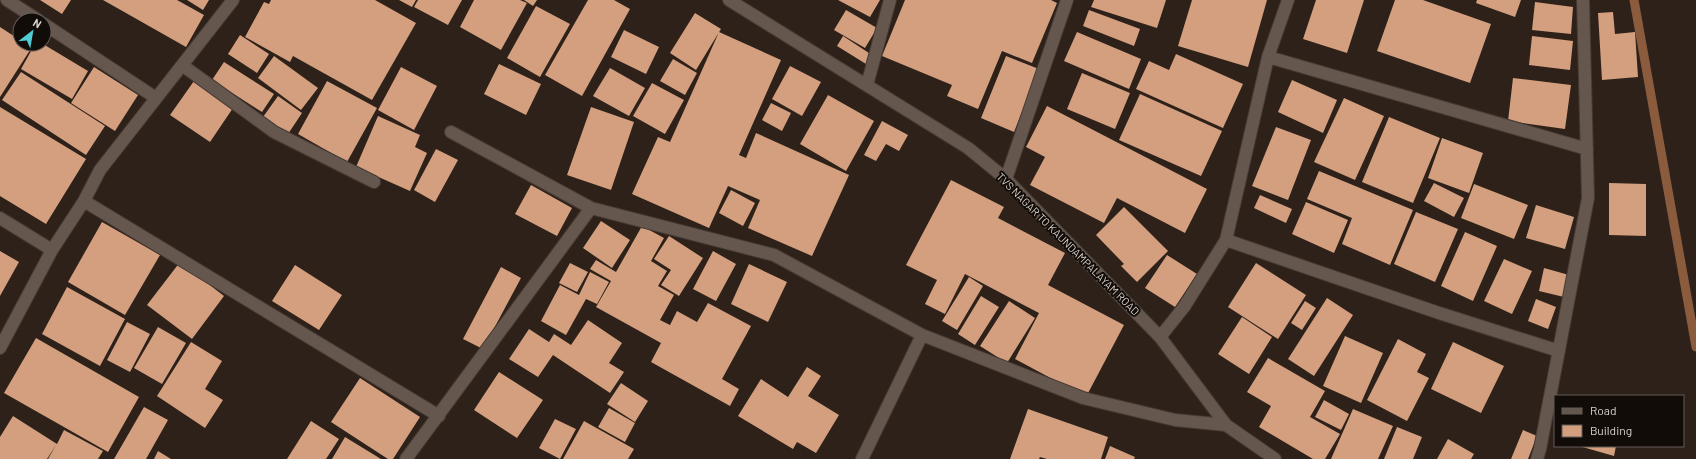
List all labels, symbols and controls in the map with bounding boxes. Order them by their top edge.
north arrow [12,12,52,52]
text: N [31,16,44,30]
street label: TVS NAGAR TO KAUNDAMPALAYAM ROAD [994,170,1142,318]
legend [1554,395,1684,447]
text: Road [1590,403,1617,417]
text: Building [1590,423,1632,437]

